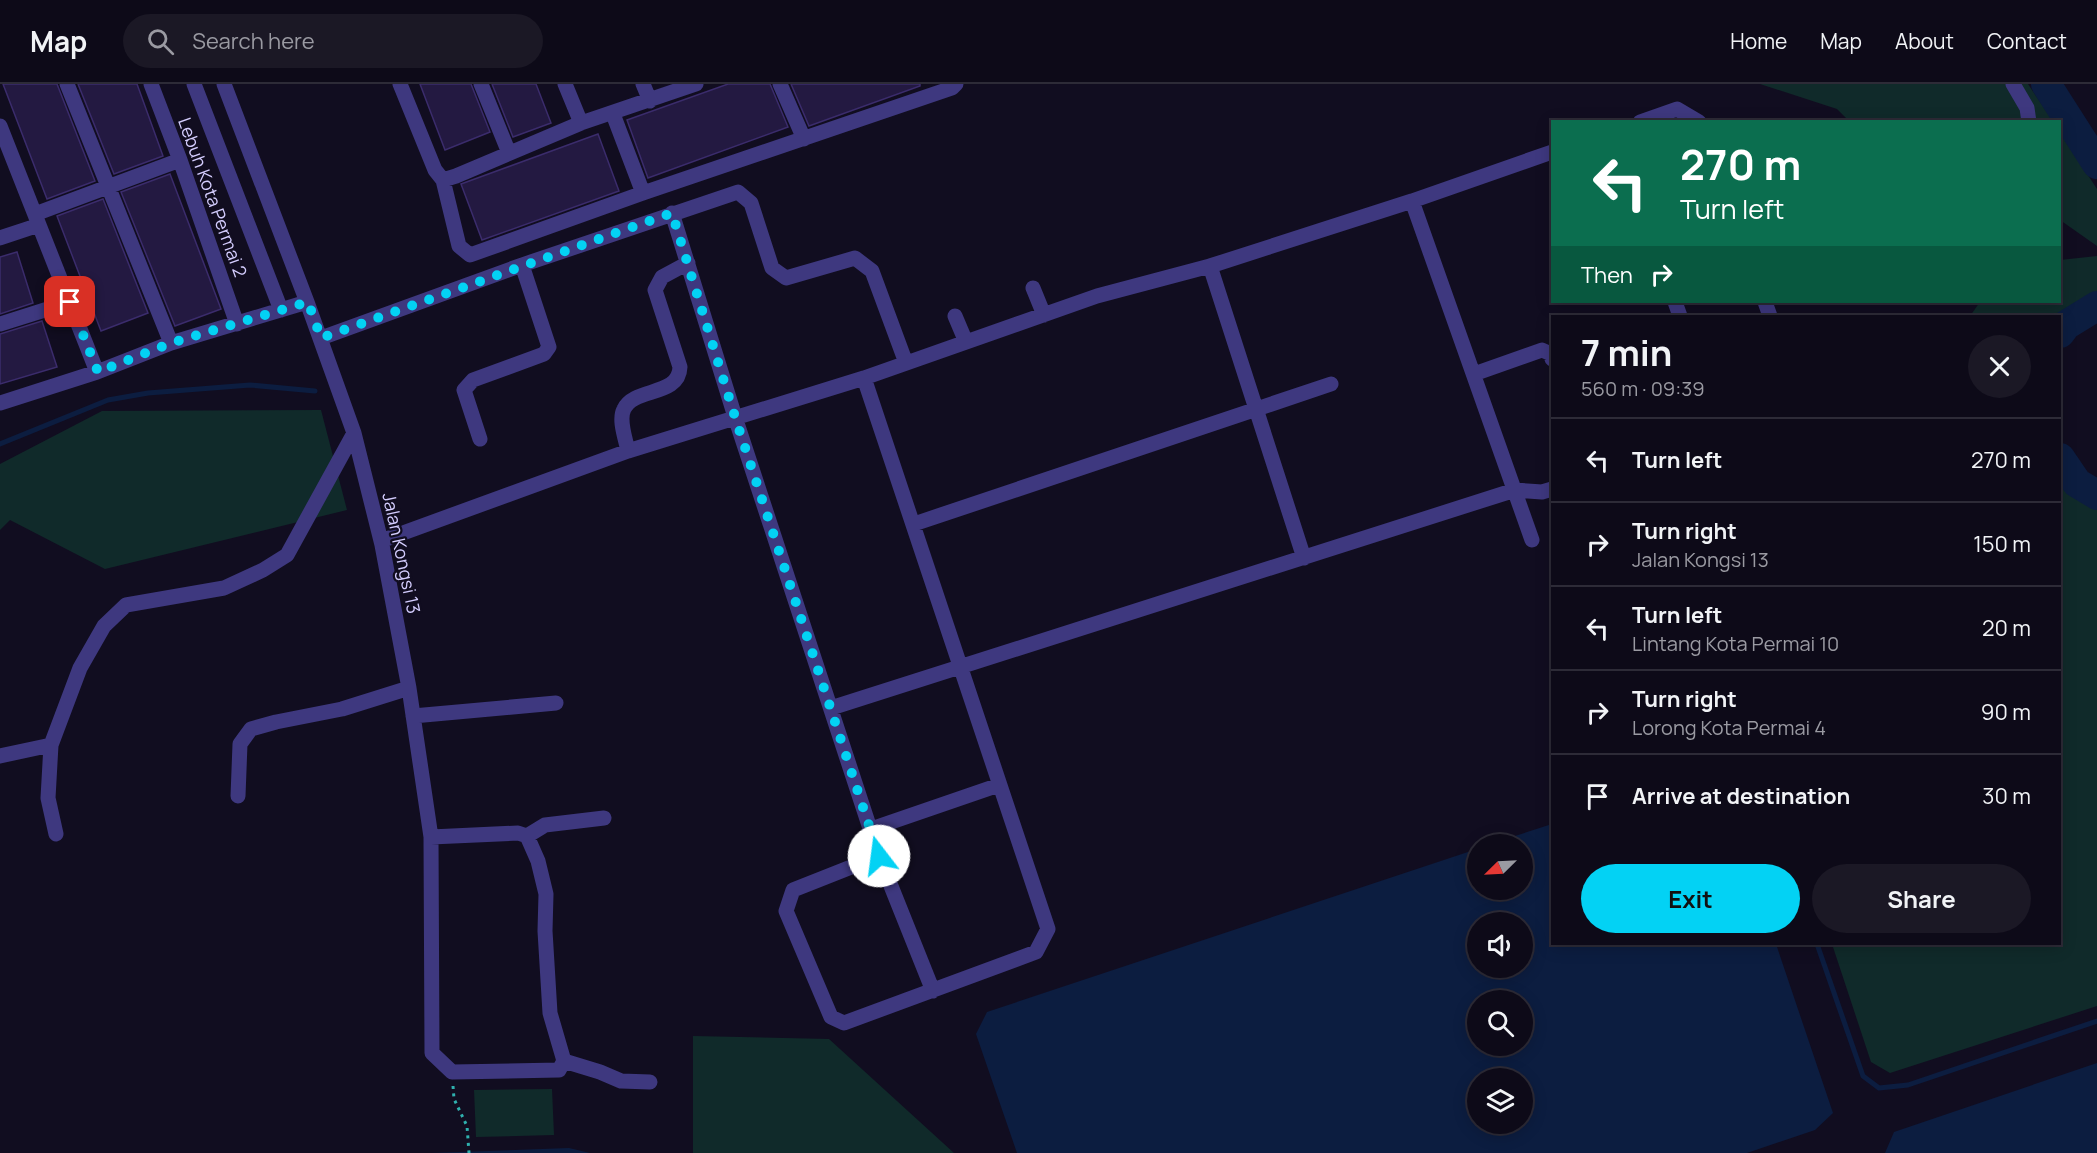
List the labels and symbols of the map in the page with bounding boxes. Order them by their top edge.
street label: Lebuh Kota Permai 2 [173,114,253,280]
pin [44,276,95,327]
street label: Jalan Kongsi 13 [377,490,427,616]
position arrow [847,824,911,888]
north arrow [1467,834,1533,900]

